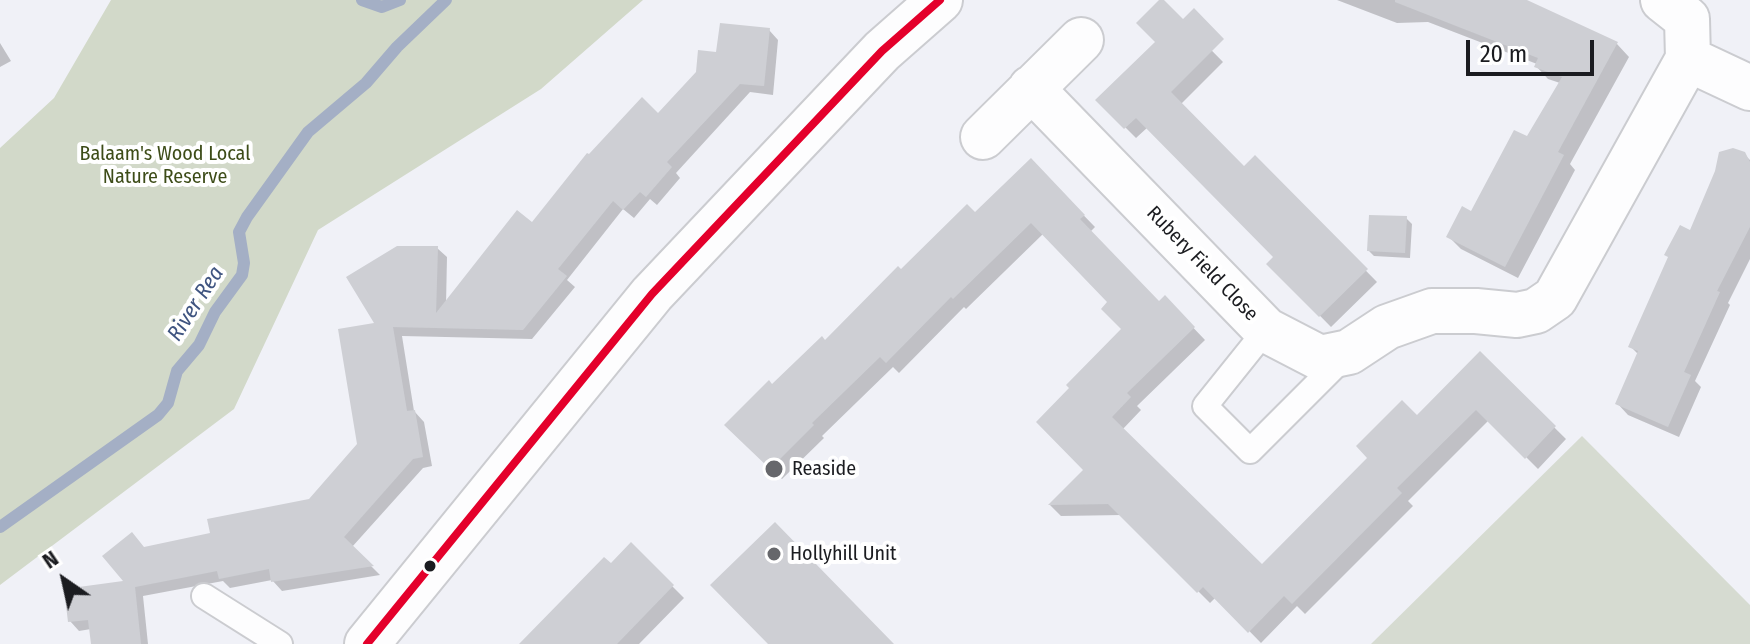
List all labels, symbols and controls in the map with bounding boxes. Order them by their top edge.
scale bar [1470,24,1598,74]
text: 20 m [1480,40,1527,68]
park label: Balaam's Wood Local Nature Reserve [80,142,250,189]
street label: Rubery Field Close [1141,202,1263,326]
water label: River Rea [162,262,230,346]
place label: Reaside [792,457,856,481]
marker: Reaside [763,458,785,480]
north arrow [24,540,104,620]
place label: Hollyhill Unit [790,542,897,566]
text: N [37,545,63,575]
marker: Hollyhill Unit [765,545,783,563]
unlabelled marker [422,558,438,574]

